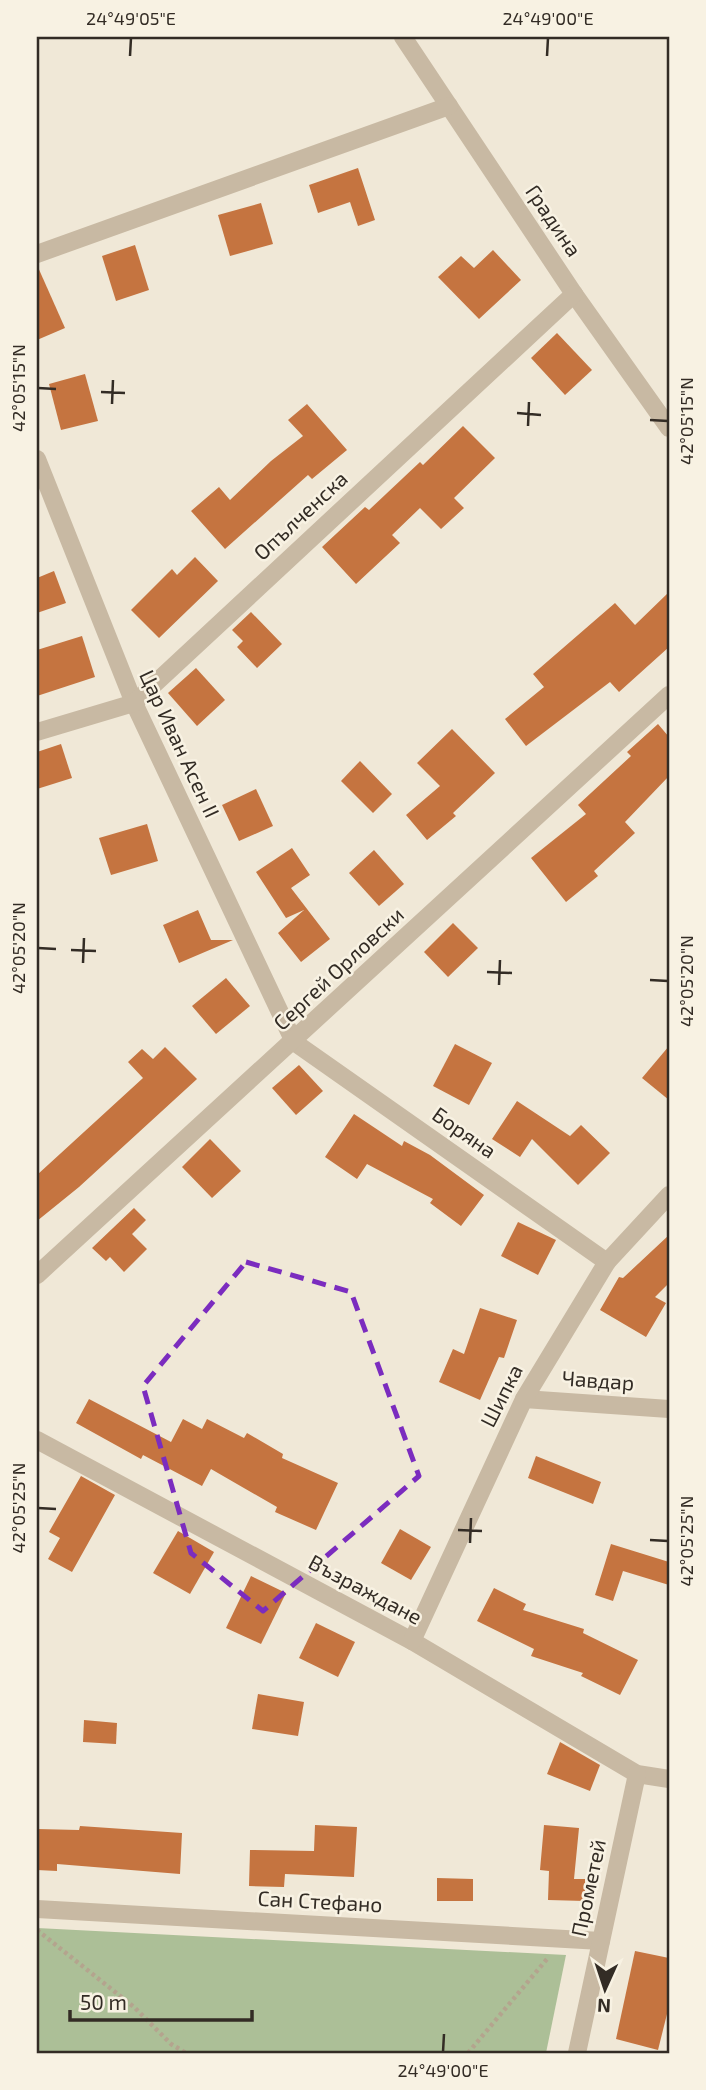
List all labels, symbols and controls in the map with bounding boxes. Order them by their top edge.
text: 24°49'05"E [86,7,176,29]
text: 24°49'00"E [503,7,594,29]
street label: Градина [521,180,587,261]
text: 42°05'15"N [7,344,29,432]
text: 42°05'15"N [675,377,697,465]
street label: Опълченска [248,465,352,565]
street label: Цар Иван Асен II [135,666,226,821]
street label: Сергей Орловски [268,901,408,1035]
text: 42°05'20"N [7,902,29,994]
text: 42°05'20"N [675,935,697,1027]
street label: Боряна [428,1101,502,1163]
street label: Шипка [474,1360,527,1431]
street label: Чавдар [561,1365,635,1394]
text: 42°05'25"N [7,1463,29,1553]
text: 42°05'25"N [675,1496,697,1586]
street label: Възраждане [305,1548,427,1629]
street label: Прометей [565,1837,610,1939]
street label: Сан Стефано [257,1885,383,1916]
north arrow [570,1954,640,2024]
scale bar [70,1978,252,2022]
text: 50 m [80,1989,127,2014]
text: N [597,1995,612,2018]
text: 24°49'00"E [398,2059,489,2081]

